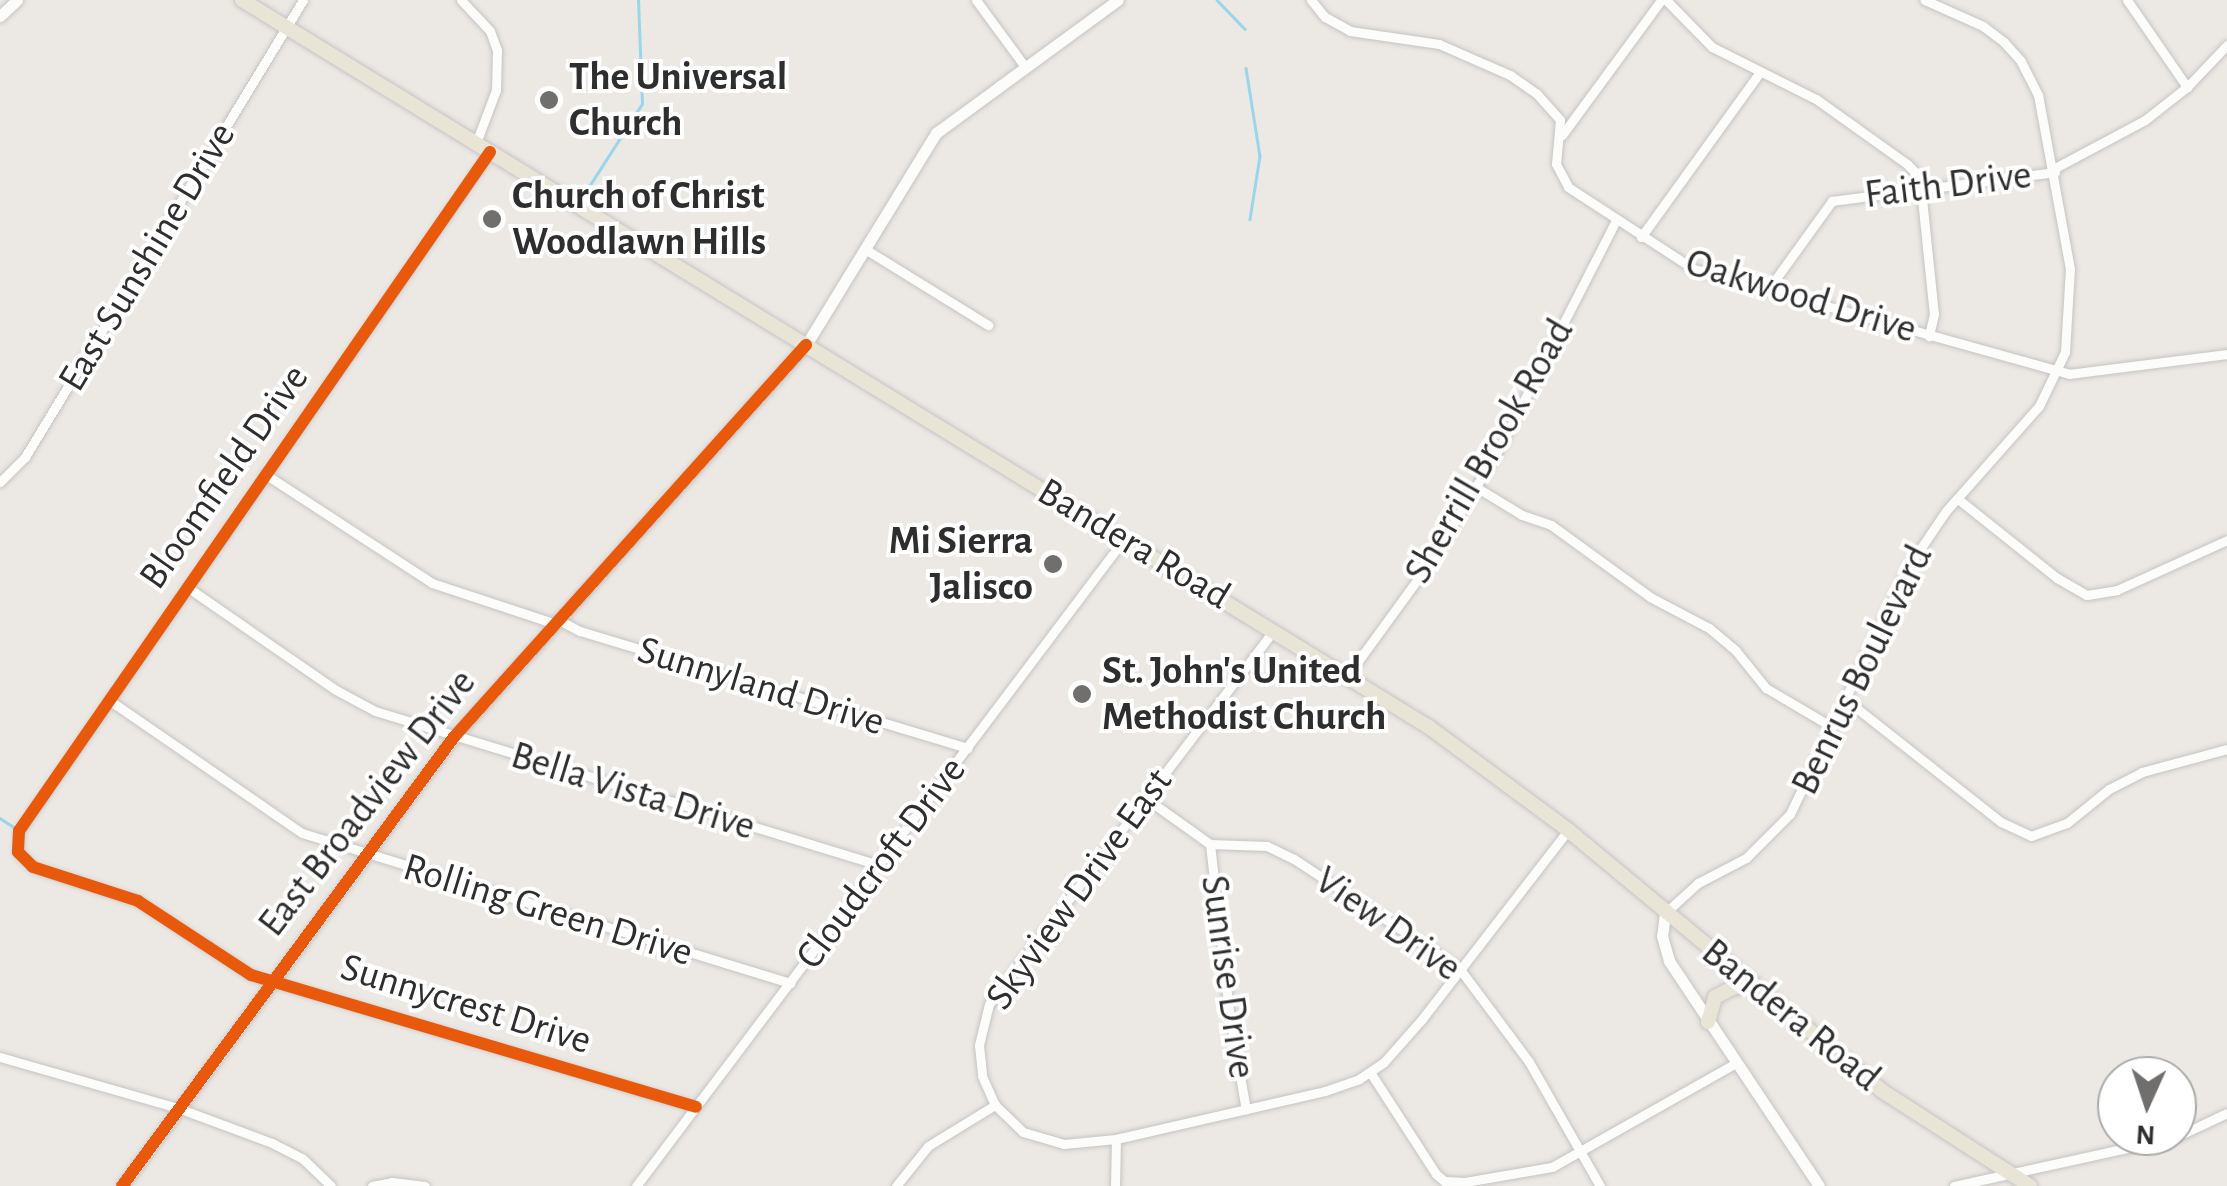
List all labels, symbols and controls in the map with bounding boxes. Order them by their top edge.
place label: The Universal Church [569,53,787,147]
marker: The Universal Church [538,89,560,111]
street label: East Sunshine Drive [48,114,246,400]
street label: Faith Drive [1862,151,2034,219]
place label: Church of Christ Woodlawn Hills [512,172,766,266]
marker: Church of Christ Woodlawn Hills [481,208,503,230]
street label: Oakwood Drive [1680,238,1922,354]
street label: Sherrill Brook Road [1394,310,1584,592]
street label: Bloomfield Drive [129,356,319,598]
street label: Bandera Road [1029,468,1239,620]
place label: Mi Sierra Jalisco [889,517,1033,611]
street label: Benrus Boulevard [1781,537,1943,803]
marker: Mi Sierra Jalisco [1042,553,1064,575]
street label: Sunnyland Drive [632,626,890,746]
place label: St. John's United Methodist Church [1102,647,1386,741]
street label: East Broadview Drive [248,660,486,946]
marker: St. John's United Methodist Church [1071,683,1093,705]
street label: Bella Vista Drive [505,731,761,851]
street label: Cloudcroft Drive [786,747,976,979]
street label: Skyview Drive East [975,759,1183,1019]
street label: Rolling Green Drive [398,843,698,977]
street label: View Drive [1306,856,1470,992]
street label: Sunrise Drive [1190,872,1266,1082]
street label: Bandera Road [1692,928,1890,1102]
street label: Sunnycrest Drive [335,943,597,1065]
north arrow [2097,1056,2197,1156]
text: N [2135,1119,2156,1148]

